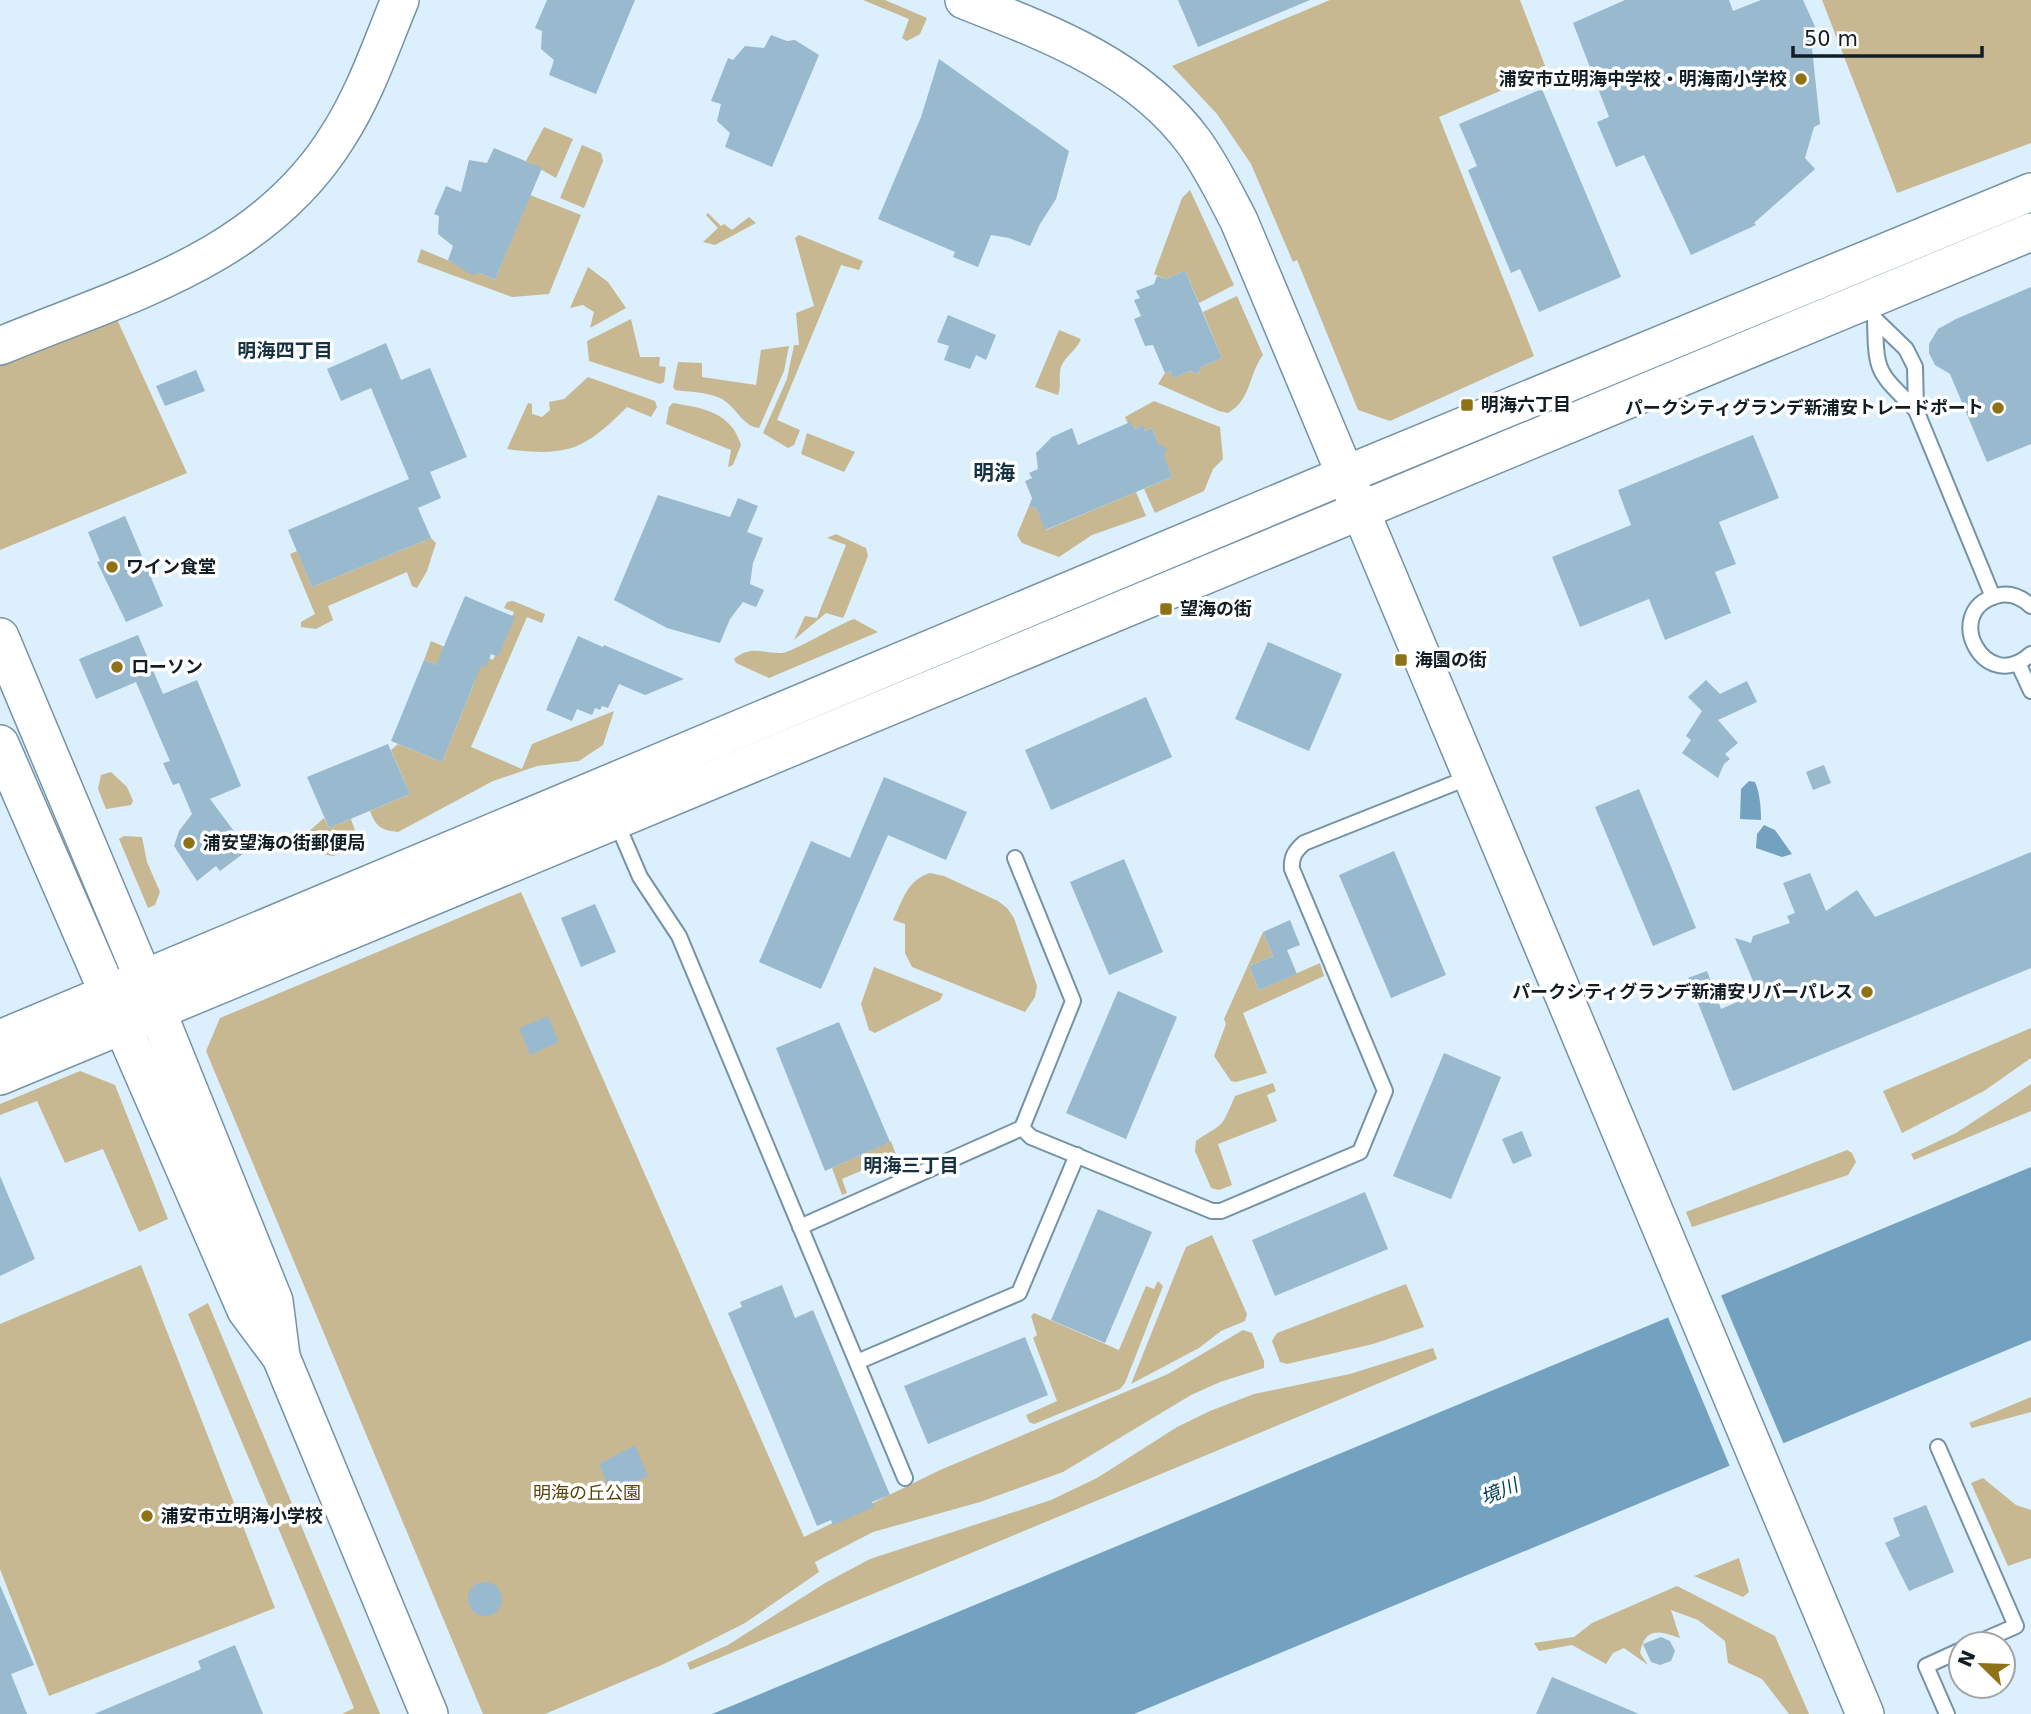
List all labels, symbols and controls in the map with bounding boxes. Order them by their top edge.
scale bar [1793,14,1982,58]
text: 50 m [1804,27,1858,51]
place label: 浦安市立明海中学校・明海南小学校 [1499,68,1787,89]
marker: 浦安市立明海中学校・明海南小学校 [1793,71,1809,87]
district label: 明海四丁目 [237,339,333,361]
place label: 明海六丁目 [1481,394,1571,415]
marker: 明海六丁目 [1459,397,1475,413]
place label: パークシティグランデ新浦安トレードポート [1625,397,1984,418]
marker: パークシティグランデ新浦安トレードポート [1990,400,2006,416]
district label: 明海 [973,461,1015,485]
place label: ワイン食堂 [126,556,216,577]
marker: ワイン食堂 [104,559,120,575]
place label: 望海の街 [1180,598,1252,619]
marker: 望海の街 [1158,601,1174,617]
place label: 海園の街 [1415,649,1487,670]
marker: 海園の街 [1393,652,1409,668]
place label: ローソン [131,656,203,677]
marker: ローソン [109,659,125,675]
place label: 浦安望海の街郵便局 [203,832,365,853]
marker: 浦安望海の街郵便局 [181,835,197,851]
place label: パークシティグランデ新浦安リバーパレス [1512,981,1853,1002]
marker: パークシティグランデ新浦安リバーパレス [1859,984,1875,1000]
district label: 明海三丁目 [863,1154,959,1176]
water label: 境川 [1477,1473,1523,1509]
park label: 明海の丘公園 [533,1482,641,1503]
place label: 浦安市立明海小学校 [161,1505,323,1526]
marker: 浦安市立明海小学校 [139,1508,155,1524]
north arrow [1947,1630,2017,1700]
text: N [1953,1647,1980,1670]

